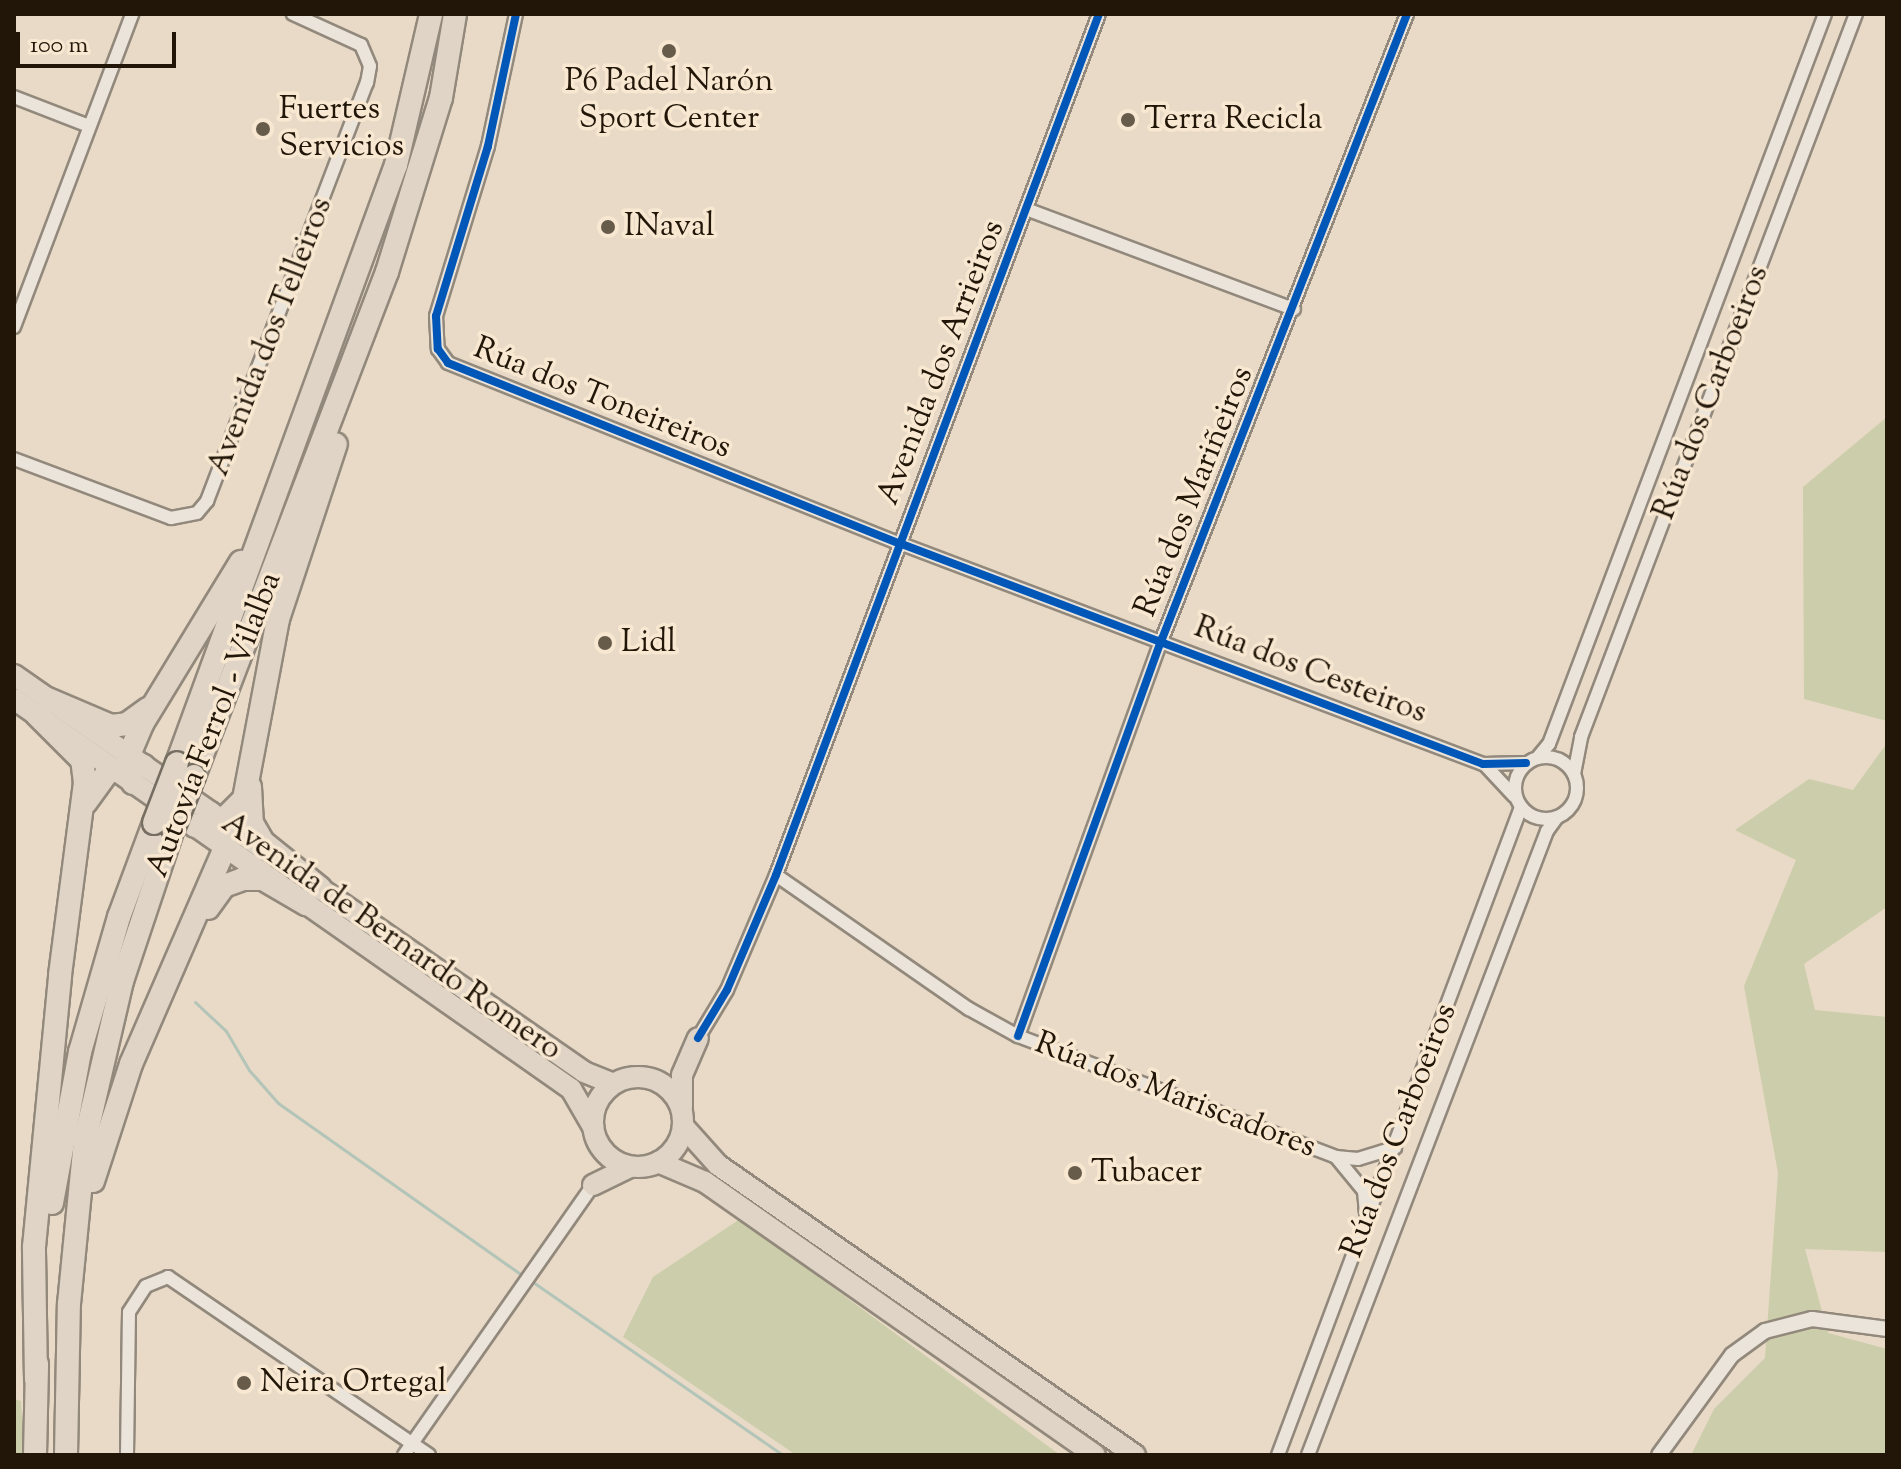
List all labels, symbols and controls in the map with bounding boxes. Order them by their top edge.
scale bar [20,16,180,66]
text: 100 m [30,29,88,63]
marker: P6 Padel Narón Sport Center [660,42,678,60]
place label: P6 Padel Narón Sport Center [565,64,773,139]
place label: Fuertes Servicios [279,92,404,167]
place label: Terra Recicla [1144,101,1322,139]
marker: Terra Recicla [1119,111,1137,129]
marker: Fuertes Servicios [254,120,272,138]
street label: Avenida dos Telleiros [200,192,342,482]
place label: INaval [624,208,715,246]
street label: Avenida dos Arrieiros [870,215,1014,511]
marker: INaval [599,218,617,236]
street label: Rúa dos Carboeiros [1646,261,1778,525]
street label: Rúa dos Toneireiros [468,330,736,468]
street label: Rúa dos Mariñeiros [1127,361,1263,623]
street label: Autovía Ferrol - Vilalba [139,567,291,883]
street label: Rúa dos Cesteiros [1188,609,1432,733]
place label: Lidl [621,624,676,662]
marker: Lidl [596,634,614,652]
street label: Avenida de Bernardo Romero [214,805,568,1069]
street label: Rúa dos Carboeiros [1334,999,1466,1263]
street label: Rúa dos Mariscadores [1029,1025,1321,1167]
place label: Tubacer [1091,1154,1202,1192]
marker: Tubacer [1066,1164,1084,1182]
place label: Neira Ortegal [260,1364,447,1402]
marker: Neira Ortegal [235,1374,253,1392]

